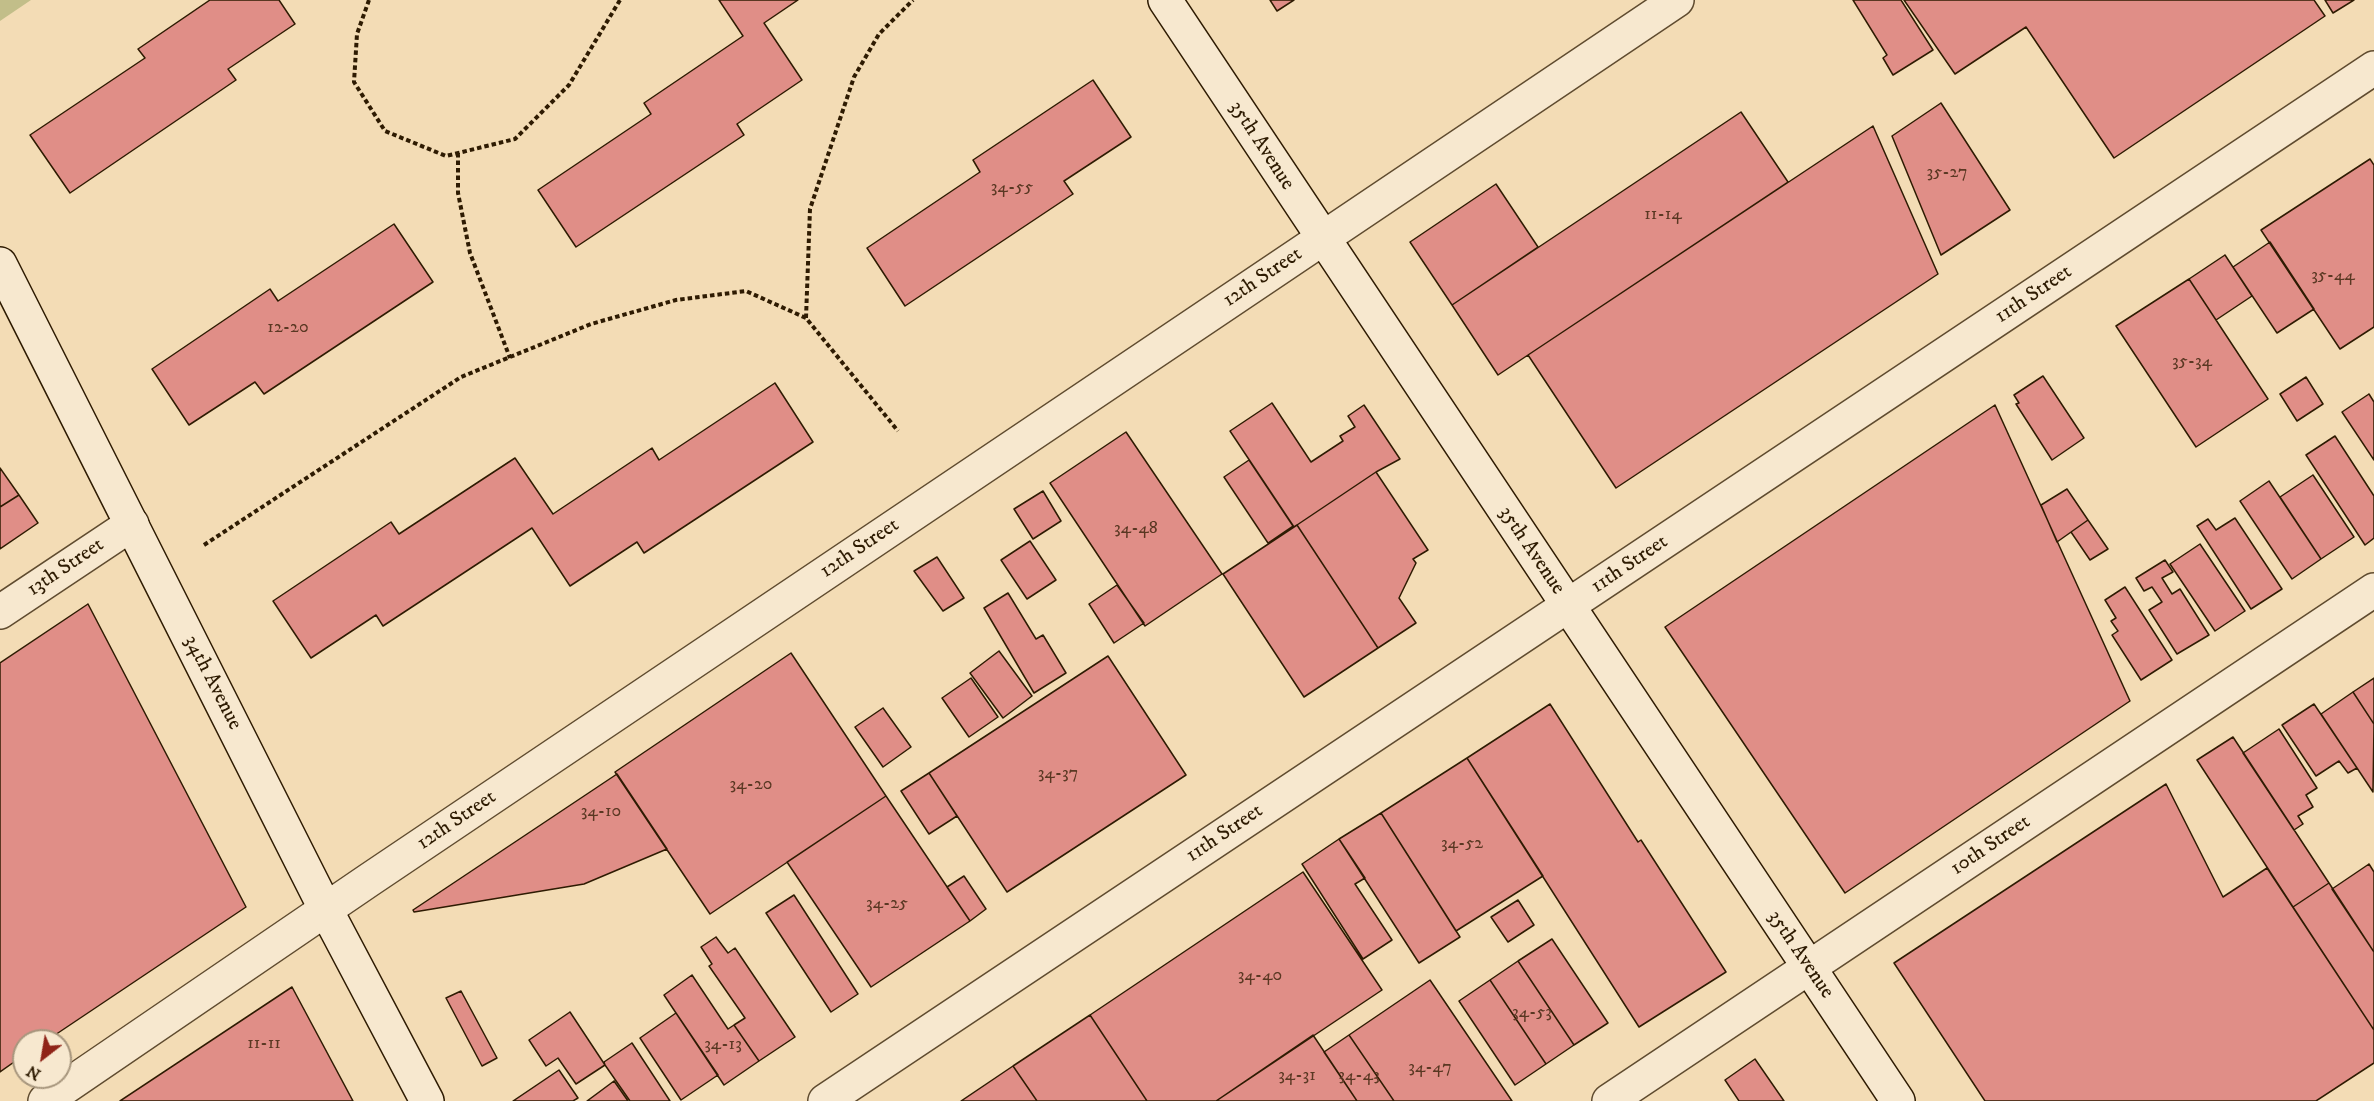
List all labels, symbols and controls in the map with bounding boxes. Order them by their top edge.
street label: 35th Avenue [1223,97,1299,195]
house number: 35-27 [1927,162,1967,184]
house number: 34-55 [991,177,1033,199]
house number: 11-14 [1644,204,1682,226]
street label: 12th Street [1219,242,1307,314]
street label: 11th Street [1991,260,2077,330]
house number: 35-44 [2311,265,2355,287]
house number: 12-20 [267,317,309,339]
house number: 35-34 [2172,351,2212,373]
street label: 35th Avenue [1492,502,1570,600]
street label: 12th Street [816,513,904,585]
house number: 34-48 [1114,518,1158,540]
street label: 11th Street [1587,530,1673,600]
street label: 13th Street [23,533,109,603]
street label: 34th Avenue [177,632,247,734]
house number: 34-37 [1038,763,1078,785]
house number: 34-20 [730,774,772,796]
street label: 12th Street [413,785,501,857]
street label: 11th Street [1182,799,1268,869]
house number: 34-10 [581,801,621,823]
street label: 10th Street [1946,810,2036,882]
house number: 34-52 [1441,833,1483,855]
house number: 34-25 [866,893,908,915]
street label: 35th Avenue [1761,906,1839,1004]
house number: 34-40 [1238,965,1282,987]
house number: 34-53 [1512,1002,1552,1024]
north arrow [12,1029,72,1089]
house number: 11-11 [247,1033,281,1055]
house number: 34-13 [704,1034,742,1056]
house number: 34-47 [1408,1057,1452,1079]
text: N [23,1061,45,1085]
house number: 34-31 [1278,1065,1316,1087]
house number: 34-43 [1338,1065,1380,1087]

